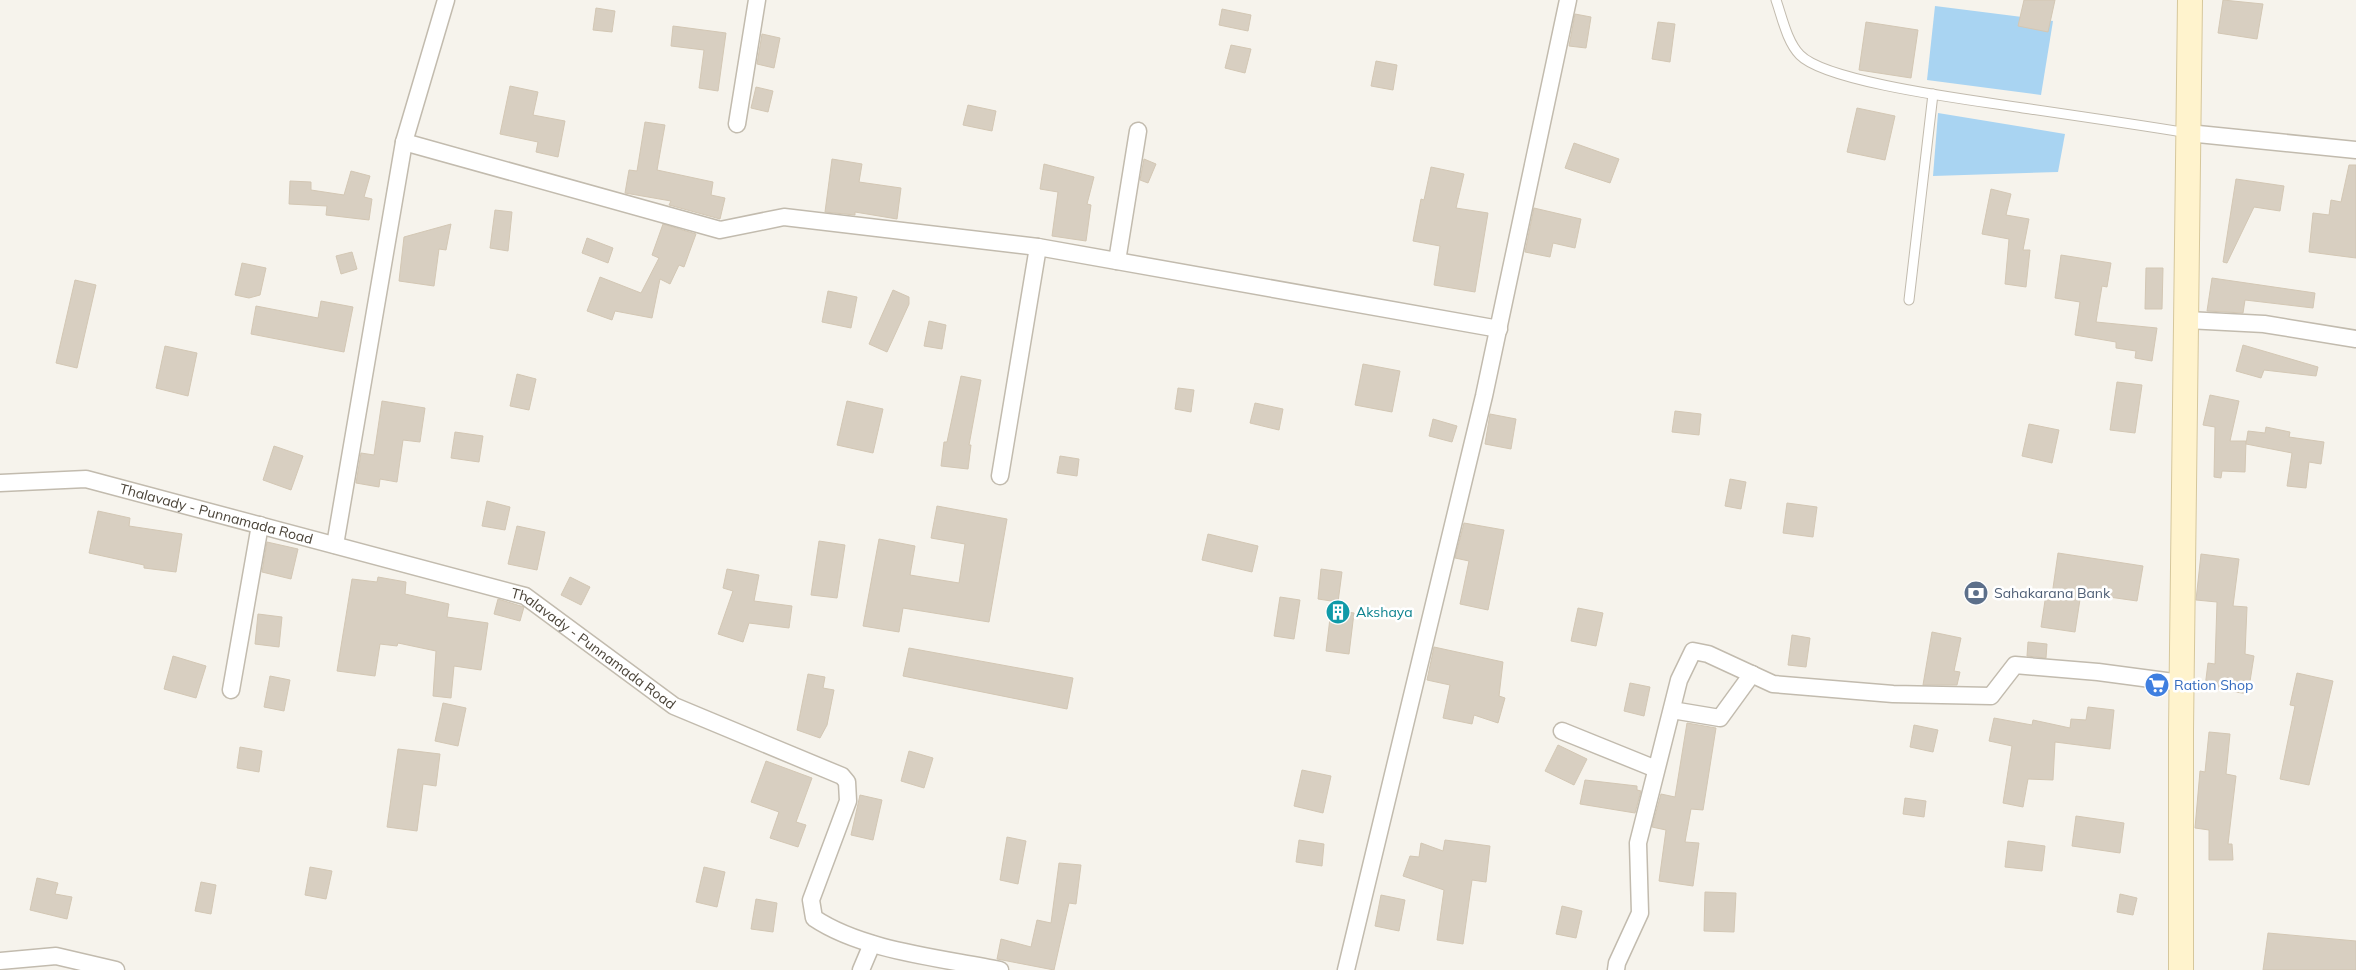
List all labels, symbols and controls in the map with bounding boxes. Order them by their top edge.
street label: Thalavady - Punnamada Road [118,479,315,548]
bank icon: Sahakarana Bank [1963,580,1989,606]
street label: Thalavady - Punnamada Road [509,584,679,713]
place label: Sahakarana Bank [1994,584,2111,602]
building icon: Akshaya [1325,599,1351,625]
place label: Akshaya [1356,603,1413,621]
supermarket icon: Ration Shop [2144,672,2170,698]
place label: Ration Shop [2174,676,2253,694]

